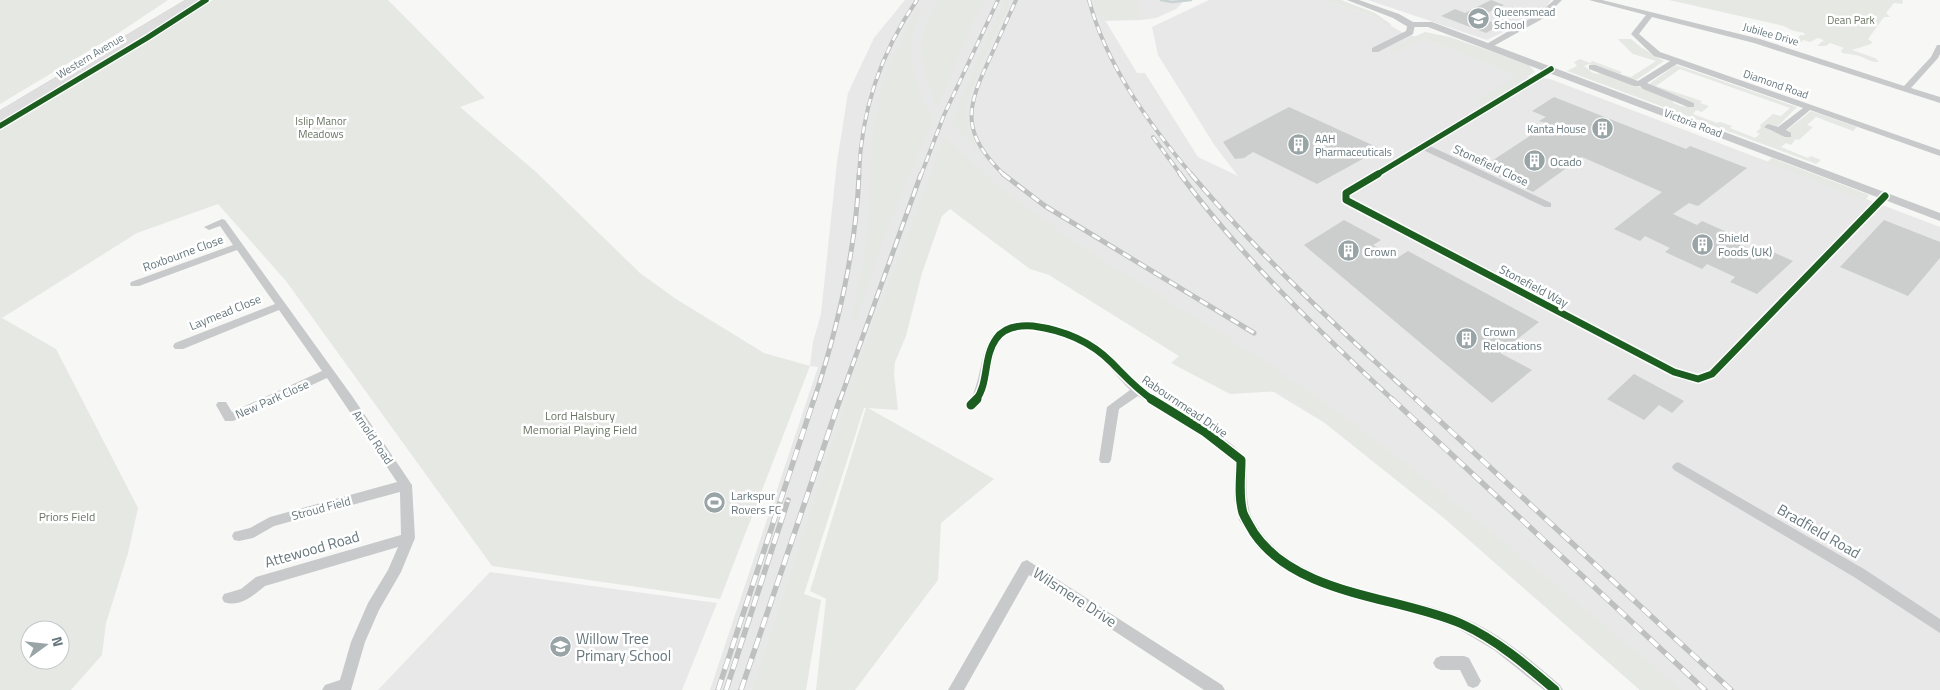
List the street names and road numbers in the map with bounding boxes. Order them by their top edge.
street label: Jubilee Drive [1741,18,1801,50]
street label: Western Avenue [53,29,127,82]
street label: Diamond Road [1741,65,1811,103]
street label: Victoria Road [1662,105,1725,142]
street label: Stonefield Close [1450,139,1532,191]
street label: Roxbourne Close [140,230,226,276]
street label: Stonefield Way [1496,260,1572,312]
street label: Laymead Close [186,289,264,335]
street label: Rabournmead Drive [1138,370,1232,442]
street label: New Park Close [232,374,312,424]
street label: Arnold Road [348,406,398,468]
street label: Stroud Field [289,491,353,525]
street label: Bradfield Road [1773,498,1865,564]
street label: Attewood Road [262,524,362,574]
street label: Wilsmere Drive [1029,561,1121,633]

